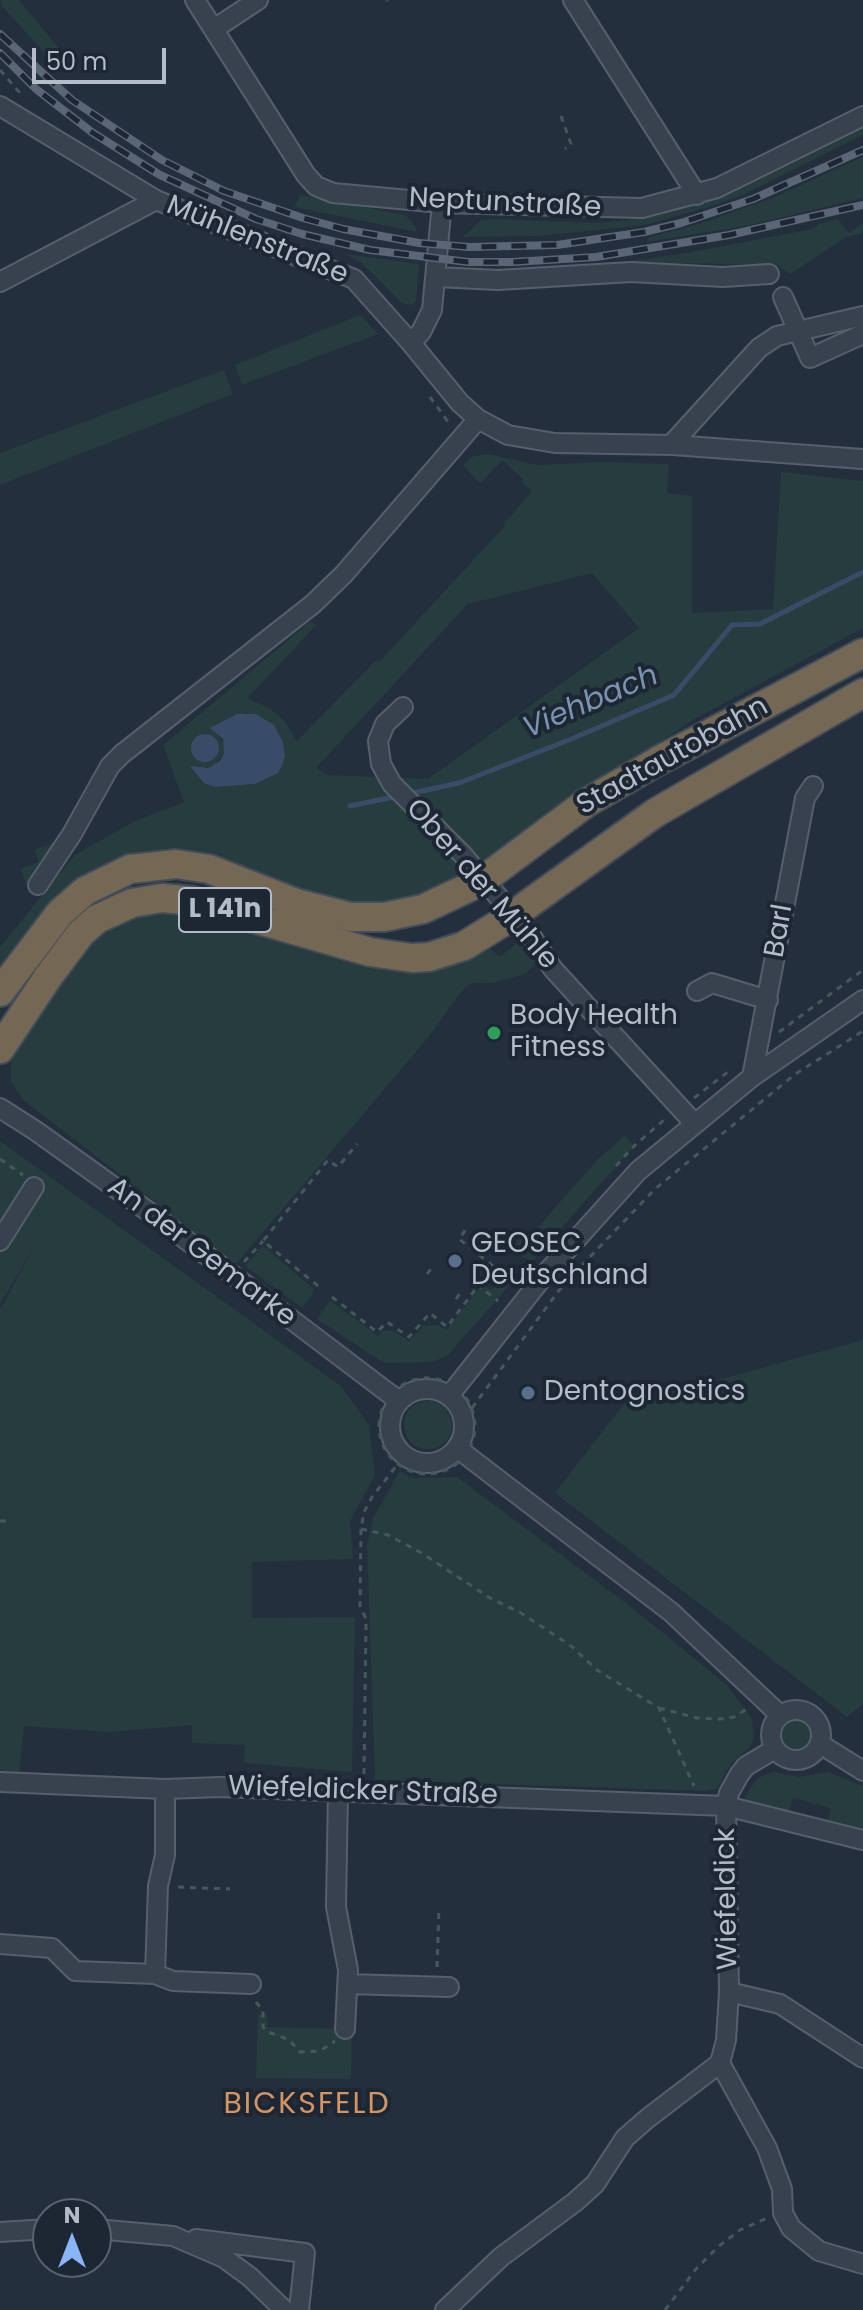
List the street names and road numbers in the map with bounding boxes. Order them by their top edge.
street label: Neptunstraße [408,182,602,226]
street label: Mühlenstraße [161,189,353,293]
street label: Stadtautobahn [572,691,774,823]
street label: Ober der Mühle [398,793,564,977]
road number: L 141n [179,888,271,932]
street label: Barl [759,902,801,960]
street label: An der Gemarke [100,1171,302,1335]
street label: Wiefeldicker Straße [228,1770,498,1814]
street label: Wiefeldick [710,1828,746,1970]

